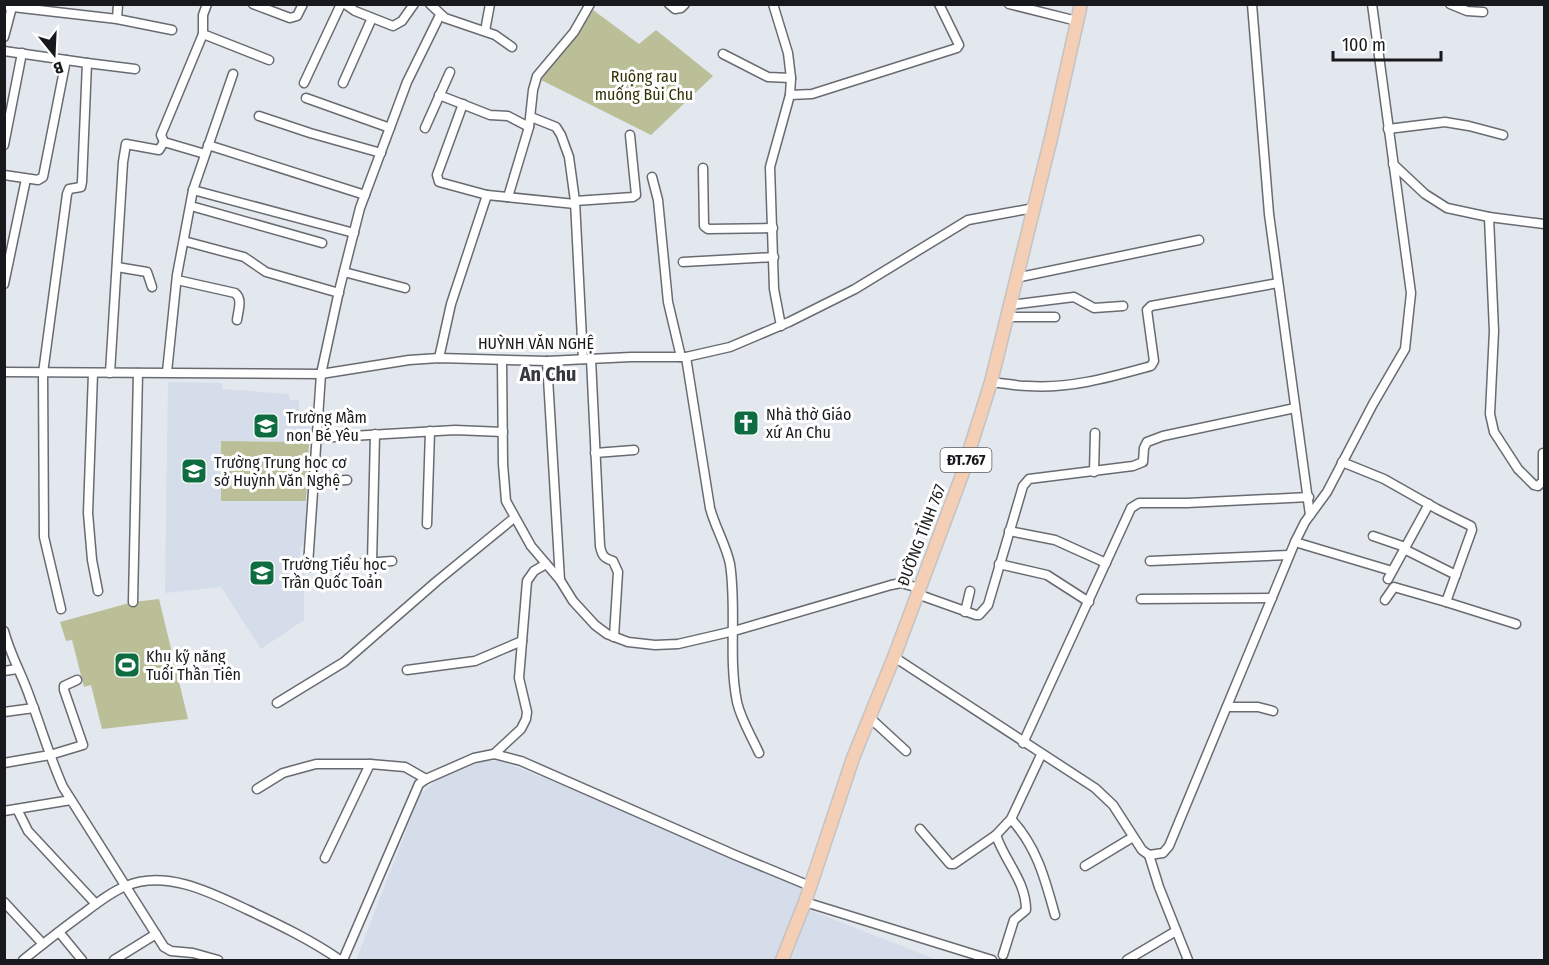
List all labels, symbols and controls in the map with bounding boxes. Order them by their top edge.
north arrow [24,24,84,84]
scale bar [1333,24,1441,62]
text: 100 m [1342,34,1386,56]
text: B [51,57,66,78]
park label: Ruộng rau muống Bùi Chu [595,67,693,104]
street label: HUỲNH VĂN NGHỆ [478,333,594,353]
district label: An Chu [519,362,576,386]
place label: Nhà thờ Giáo xứ An Chu [766,405,851,442]
place label: Trường Mầm non Bé Yêu [286,407,367,445]
church icon: Nhà thờ Giáo xứ An Chu [731,408,761,438]
school or university icon: Trường Mầm non Bé Yêu [251,411,281,441]
road number: ĐT.767 [940,448,992,472]
place label: Trường Trung học cơ sở Huỳnh Văn Nghệ [214,453,347,490]
school or university icon: Trường Trung học cơ sở Huỳnh Văn Nghệ [179,456,209,486]
street label: ĐƯỜNG TỈNH 767 [892,481,950,589]
place label: Trường Tiểu học Trần Quốc Toản [282,554,387,592]
school or university icon: Trường Tiểu học Trần Quốc Toản [247,558,277,588]
place label: Khu kỹ năng Tuổi Thần Tiên [146,647,241,684]
sports icon: Khu kỹ năng Tuổi Thần Tiên [112,650,142,680]

